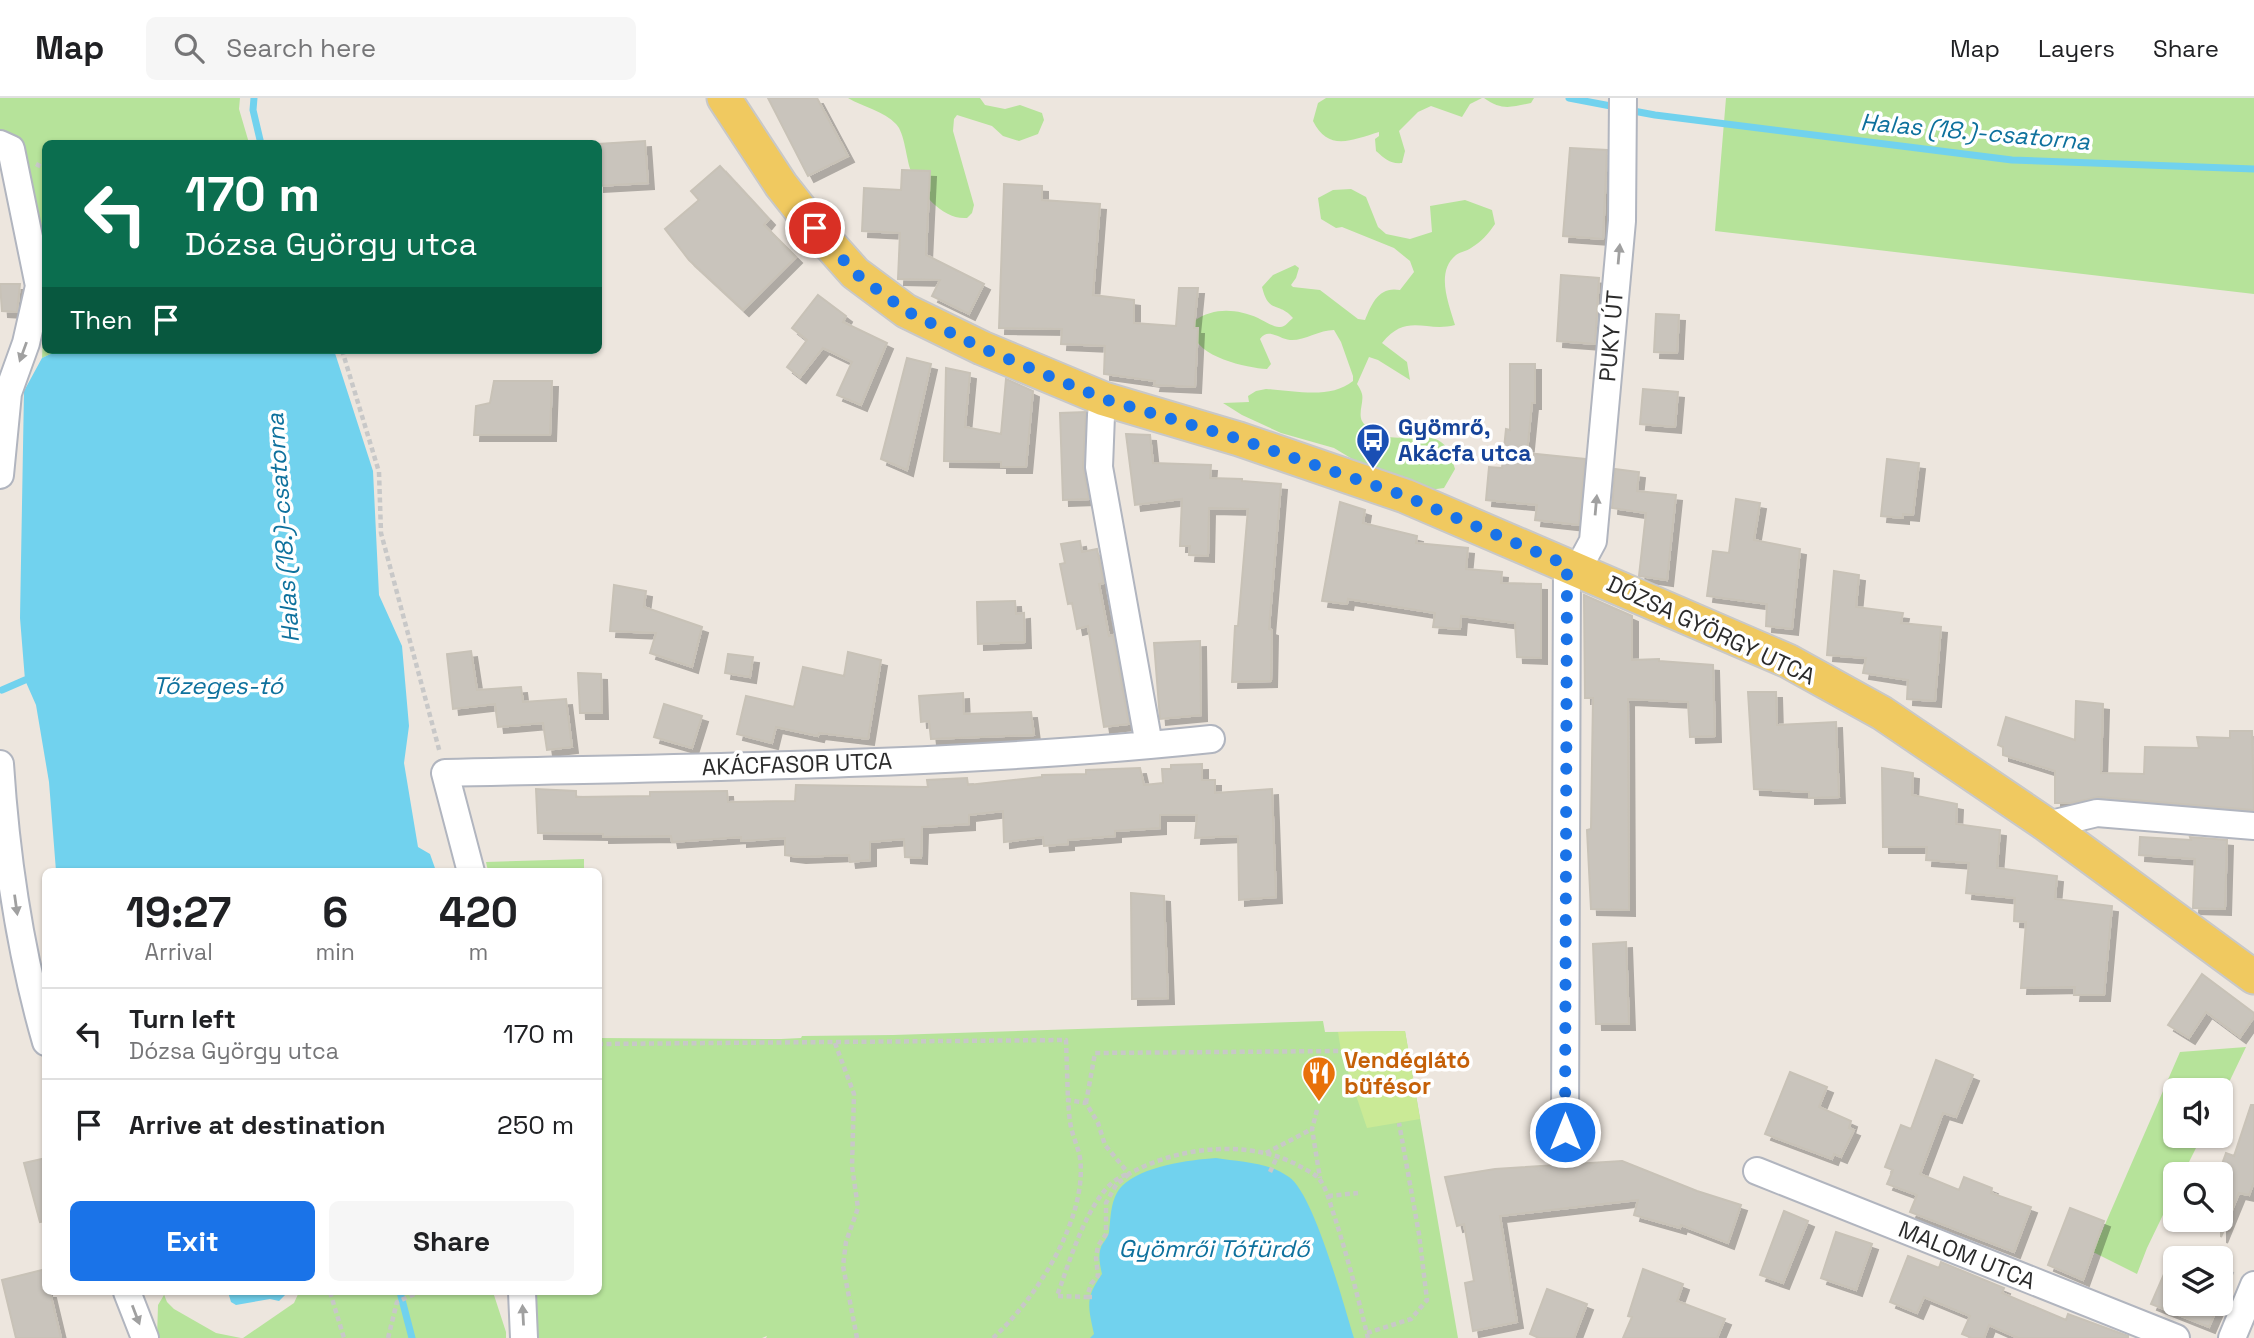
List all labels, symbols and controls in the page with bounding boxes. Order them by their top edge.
search box [146,17,636,80]
text: Map [35,27,104,69]
icon: search [170,29,208,67]
text: Search here [226,31,376,65]
text: Map [1950,33,2000,64]
text: Layers [2038,33,2115,64]
text: Share [2153,33,2219,64]
water label: Halas (18.)-csatorna [1859,106,2091,157]
text: 170 m [185,163,320,225]
icon: left [70,168,161,259]
pin [785,198,845,258]
icon: arrive [796,209,834,247]
text: Dózsa György utca [185,224,477,264]
one-way arrow [1614,243,1625,265]
street label: PUKY ÚT [1592,289,1630,383]
icon: arrive [147,301,185,339]
text: Then [70,303,133,337]
one-way arrow [17,342,28,363]
water label: Halas (18.)-csatorna [259,412,306,644]
place label: Gyömrő, Akácfa utca [1398,412,1532,468]
bus stop icon: Gyömrő, Akácfa utca [1354,421,1392,470]
one-way arrow [1591,494,1602,516]
street label: DÓZSA GYÖRGY UTCA [1602,569,1820,691]
water label: Tőzeges-tó [153,670,284,701]
street label: AKÁCFASOR UTCA [701,746,893,782]
text: 19:27 [126,886,231,939]
text: 6 [322,886,348,939]
text: 420 [439,886,518,939]
one-way arrow [11,894,22,916]
text: Arrival [145,937,213,967]
text: min [315,937,355,967]
text: m [469,937,488,967]
text: Turn left [129,1002,236,1036]
icon: left [70,1015,108,1053]
text: 170 m [503,1017,574,1051]
text: Dózsa György utca [129,1036,339,1066]
place label: Vendéglátó büfésor [1344,1045,1470,1101]
restaurant icon: Vendéglátó büfésor [1300,1054,1338,1103]
map controls [2163,1078,2233,1316]
button: sound [2163,1078,2233,1148]
position arrow [1528,1095,1602,1169]
icon: arrive [70,1106,108,1144]
text: Arrive at destination [129,1108,386,1142]
text: 250 m [497,1108,574,1142]
button: search [2163,1162,2233,1232]
button: Exit [70,1201,315,1281]
button: Share [329,1201,574,1281]
street label: MALOM UTCA [1894,1214,2040,1296]
water label: Gyömrői Tófürdő [1118,1233,1311,1264]
button: layers [2163,1246,2233,1316]
one-way arrow [131,1304,142,1325]
one-way arrow [517,1304,528,1326]

